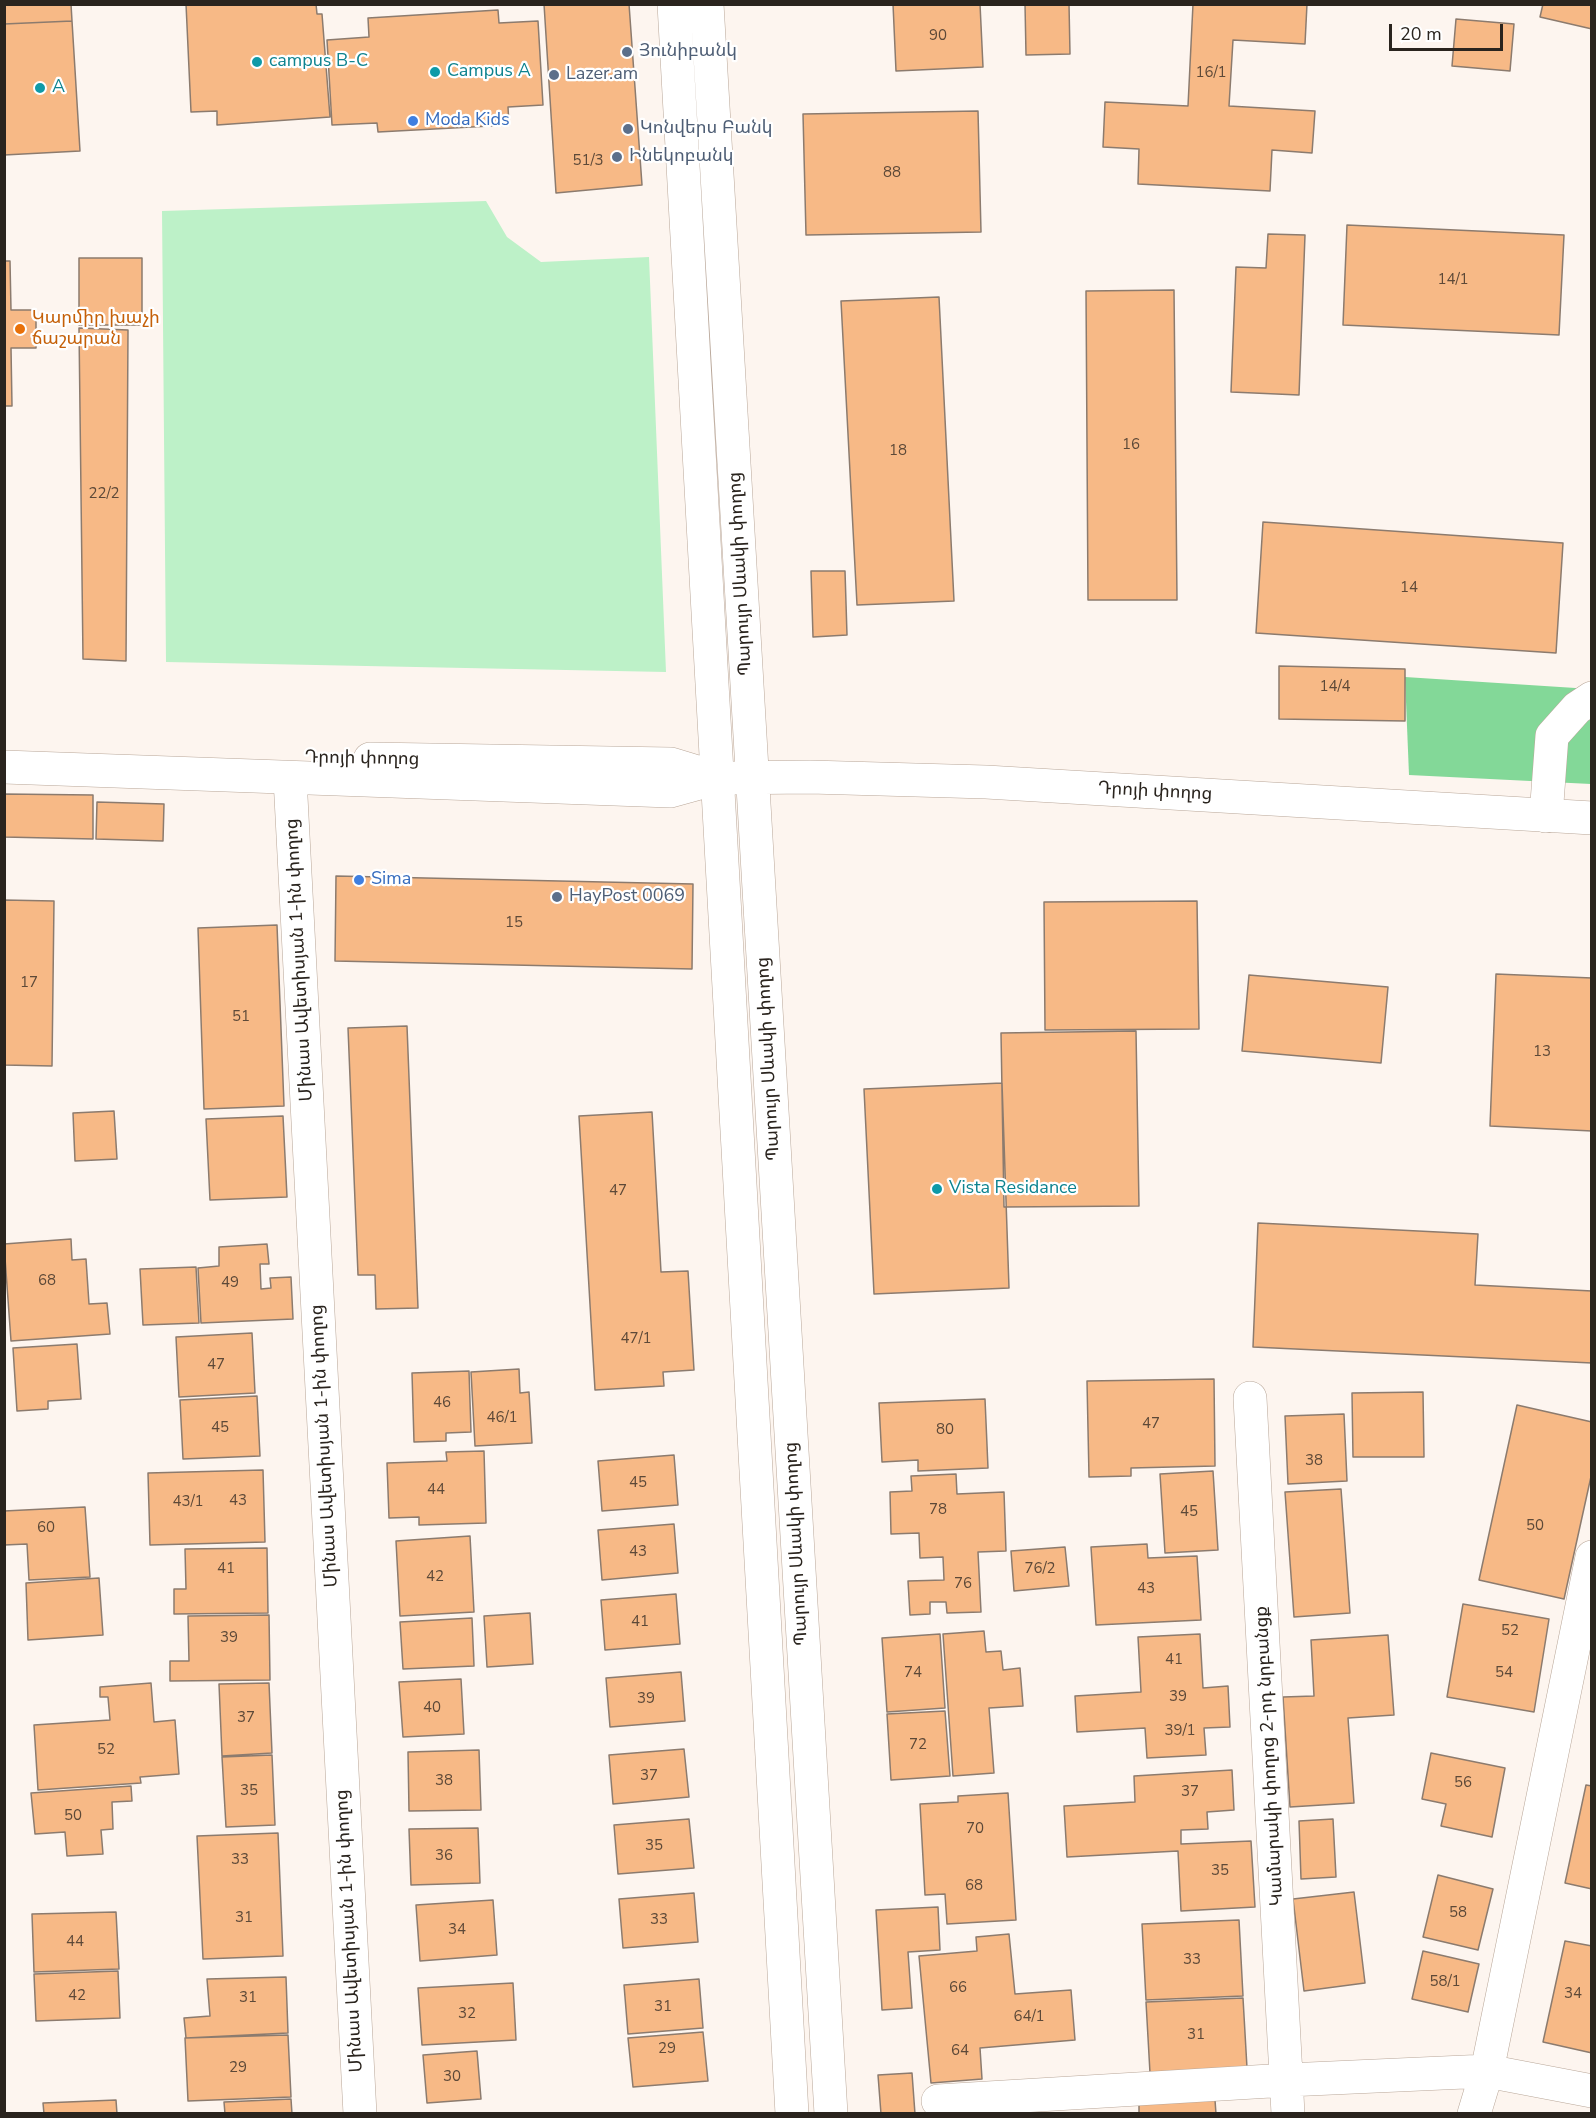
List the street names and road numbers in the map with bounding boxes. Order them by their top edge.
street label: Պարույր Սևակի փողոց [725,471,757,677]
street label: Դրոյի փողոց [304,747,420,771]
street label: Դրոյի փողոց [1097,778,1213,806]
street label: Մինաս Ավետիսյան 1-ին փողոց [282,818,318,1102]
street label: Պարույր Սևակի փողոց [753,956,785,1162]
street label: Մինաս Ավետիսյան 1-ին փողոց [307,1304,343,1588]
street label: Պարույր Սևակի փողոց [781,1441,813,1647]
street label: Կամարակի փողոց 2-րդ նրբանցք [1251,1605,1289,1907]
street label: Մինաս Ավետիսյան 1-ին փողոց [332,1789,368,2073]

